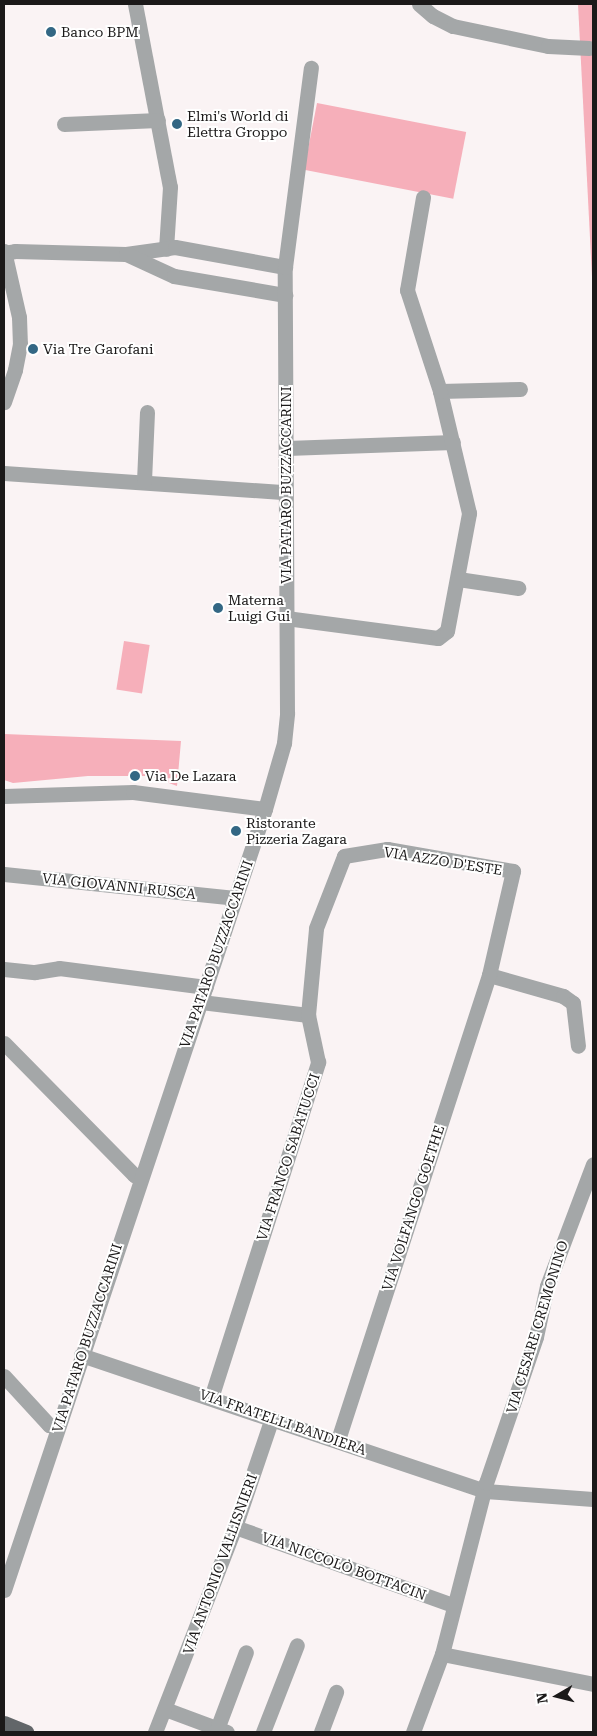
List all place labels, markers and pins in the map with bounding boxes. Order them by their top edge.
place label: Banco BPM [61,24,138,40]
marker: Banco BPM [45,26,57,38]
place label: Elmi's World di Elettra Groppo [187,108,289,140]
marker: Elmi's World di Elettra Groppo [171,118,183,130]
place label: Via Tre Garofani [43,341,154,357]
marker: Via Tre Garofani [27,343,39,355]
place label: Materna Luigi Gui [228,592,290,624]
marker: Materna Luigi Gui [212,602,224,614]
place label: Via De Lazara [145,768,236,784]
marker: Via De Lazara [129,770,141,782]
place label: Ristorante Pizzeria Zagara [246,815,347,848]
marker: Ristorante Pizzeria Zagara [230,825,242,837]

